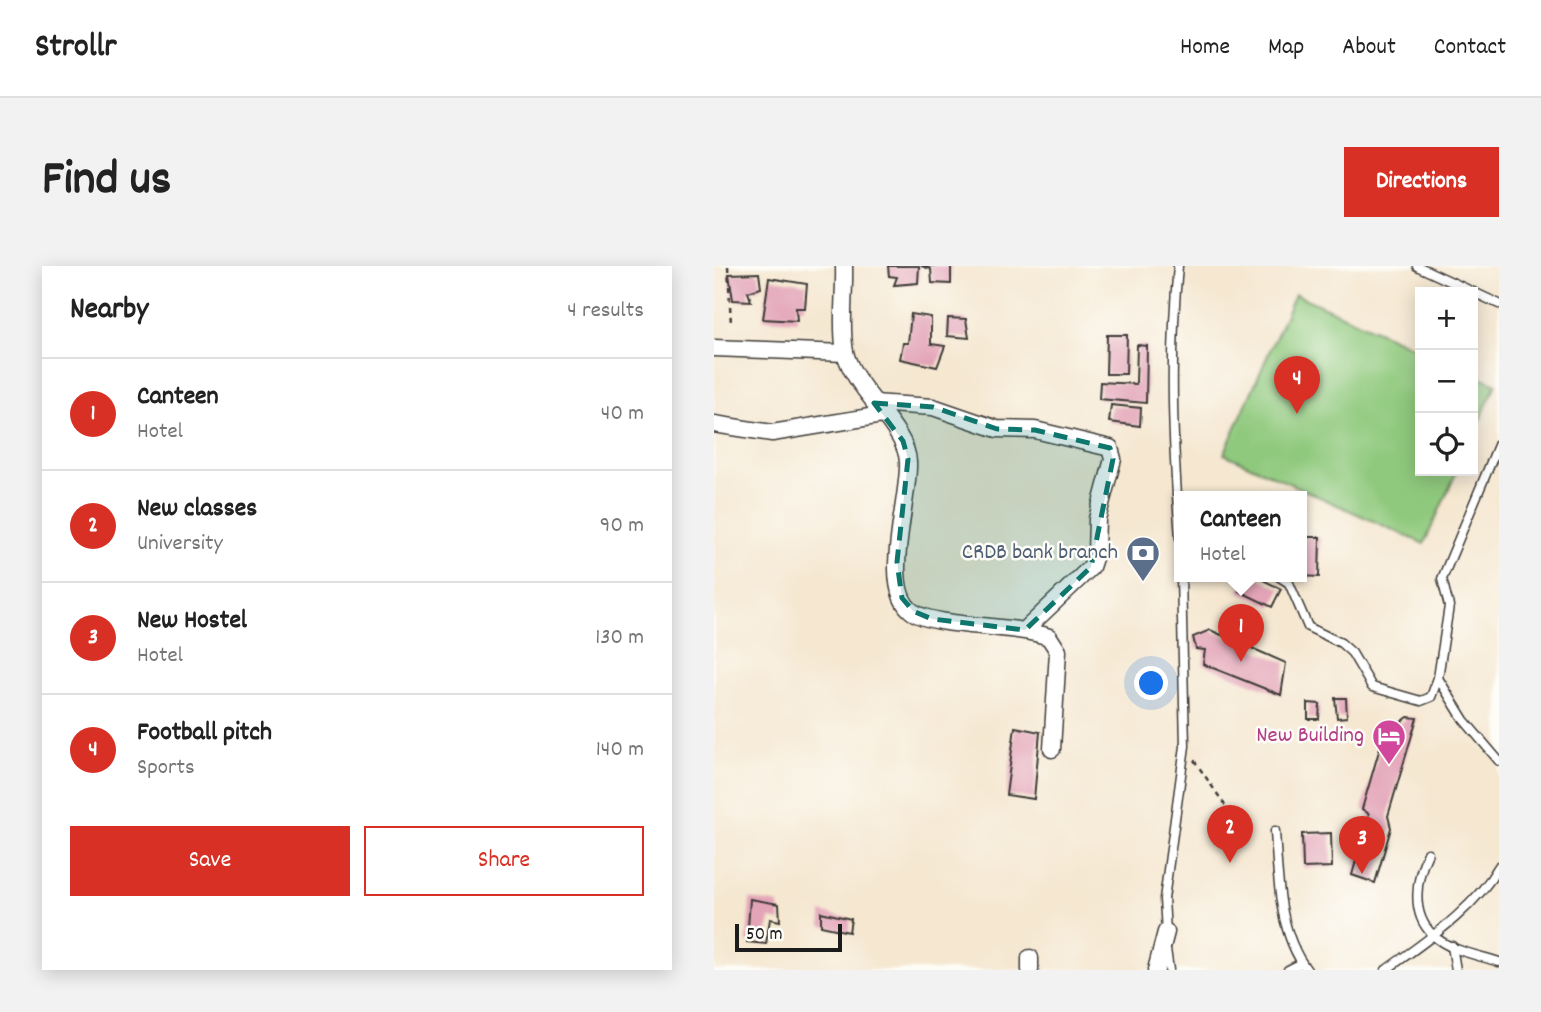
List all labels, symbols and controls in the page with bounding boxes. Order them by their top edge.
text: Strollr [35,25,117,72]
text: Home [1180,31,1230,65]
text: Map [1268,31,1304,65]
text: About [1342,31,1396,65]
text: Contact [1434,31,1506,65]
text: Find us [42,147,171,217]
button: Directions [1344,147,1499,217]
map controls [1415,287,1478,476]
button: + [1415,287,1478,350]
text: Nearby [70,290,148,333]
text: 4 results [567,295,644,328]
button: − [1415,350,1478,413]
pin: 4 [1274,356,1320,414]
text: Canteen [137,379,219,416]
text: 1 [90,398,96,431]
text: 40 m [601,398,644,431]
button: locate [1415,413,1478,476]
text: Hotel [137,416,183,449]
text: New classes [137,491,257,528]
popup [1174,491,1307,582]
text: Canteen [1200,502,1281,539]
text: 2 [88,510,98,543]
text: 90 m [600,510,644,543]
text: University [137,528,223,561]
bank icon: CRDB bank branch [1124,534,1162,583]
place label: CRDB bank branch [962,537,1118,570]
text: Hotel [1200,539,1246,572]
text: New Hostel [137,603,247,640]
pin: 1 [1218,604,1264,662]
text: 3 [88,622,98,655]
text: 130 m [595,622,644,655]
text: Hotel [137,640,183,673]
your location [1134,666,1168,700]
text: Football pitch [137,715,272,752]
hotel icon: New Building [1370,717,1408,766]
place label: New Building [1256,720,1364,753]
text: 4 [88,734,98,767]
text: 140 m [596,734,644,767]
text: Sports [137,752,195,785]
pin: 2 [1207,805,1253,863]
pin: 3 [1339,816,1385,874]
button: Save [70,826,350,896]
button: Share [364,826,644,896]
scale bar [735,921,842,953]
text: 50 m [746,922,783,949]

